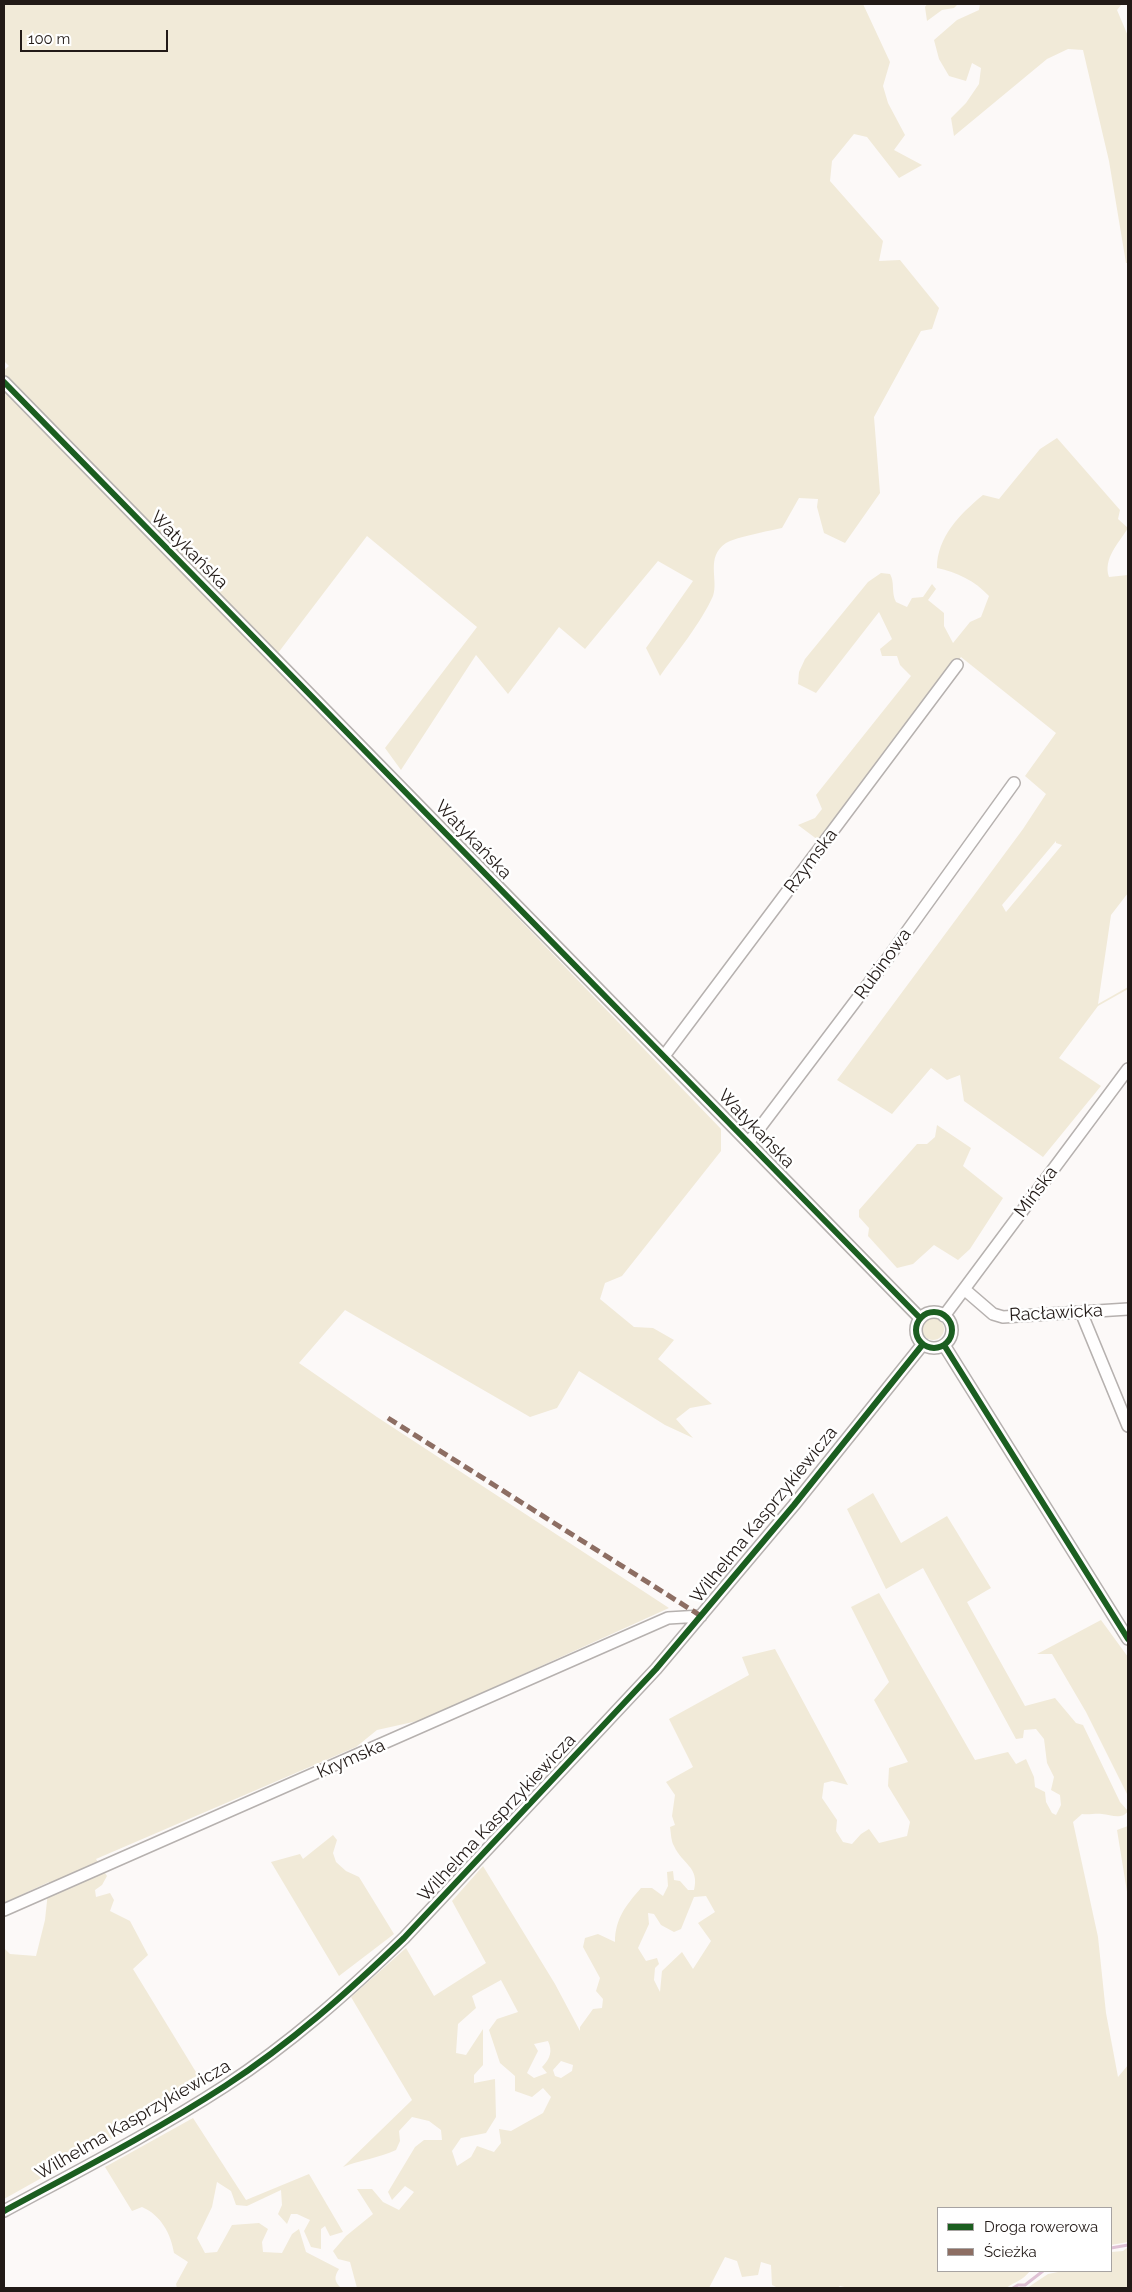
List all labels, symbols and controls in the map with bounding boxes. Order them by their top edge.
scale bar [22,20,170,52]
text: 100 m [28,30,70,48]
street label: Watykańska [146,507,232,593]
street label: Watykańska [430,796,516,884]
street label: Rzymska [780,825,842,897]
street label: Rubinowa [850,924,916,1004]
street label: Watykańska [713,1085,799,1173]
street label: Mińska [1010,1162,1062,1222]
street label: Racławicka [1009,1300,1103,1326]
street label: Wilhelma Kasprzykiewicza [686,1422,842,1608]
street label: Wilhelma Kasprzykiewicza [414,1730,580,1906]
street label: Krymska [314,1734,388,1784]
street label: Wilhelma Kasprzykiewicza [32,2055,234,2185]
legend [937,2207,1112,2272]
text: Droga rowerowa [984,2218,1098,2236]
text: Ścieżka [984,2243,1037,2261]

